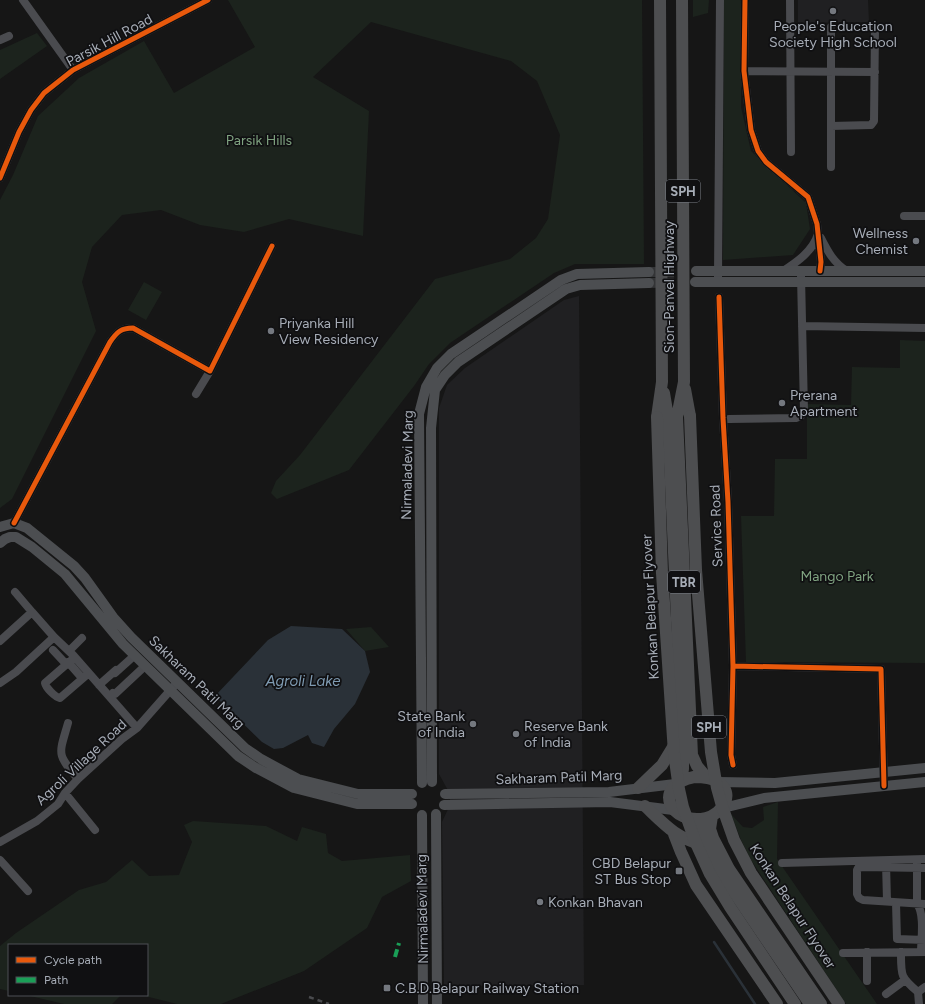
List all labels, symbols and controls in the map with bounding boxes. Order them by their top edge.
marker: People's Education Society High School [828,6,838,16]
street label: Parsik Hill Road [63,11,155,70]
place label: People's Education Society High School [769,18,897,51]
park label: Parsik Hills [226,132,292,149]
road number: SPH [666,180,700,202]
street label: Sion-Panvel Highway [661,220,678,353]
place label: Wellness Chemist [853,225,908,258]
marker: Wellness Chemist [911,236,921,246]
place label: Priyanka Hill View Residency [279,315,379,348]
marker: Priyanka Hill View Residency [266,326,276,336]
place label: Prerana Apartment [790,387,858,420]
marker: Prerana Apartment [777,398,787,408]
street label: Nirmaladevi Marg [398,410,417,520]
street label: Service Road [707,485,726,567]
street label: Konkan Belapur Flyover [638,534,663,680]
park label: Mango Park [800,568,874,585]
road number: TBR [668,571,700,593]
street label: Sakharam Patil Marg [145,632,248,733]
water label: Agroli Lake [264,672,341,690]
place label: State Bank of India [397,708,465,741]
street label: Agroli Village Road [32,716,130,809]
road number: SPH [692,716,726,738]
place label: Reserve Bank of India [524,718,608,751]
marker: State Bank of India [468,719,478,729]
marker: Reserve Bank of India [511,729,521,739]
street label: Sakharam Patil Marg [495,767,623,788]
street label: Konkan Belapur Flyover [746,841,839,972]
street label: Nirmaladevi Marg [413,854,432,964]
place label: CBD Belapur ST Bus Stop [592,855,671,888]
marker: CBD Belapur ST Bus Stop [674,866,684,876]
place label: Konkan Bhavan [548,894,643,911]
marker: Konkan Bhavan [535,897,545,907]
legend [8,944,148,996]
text: Cycle path [44,953,102,967]
text: Path [44,973,68,987]
place label: C.B.D.Belapur Railway Station [395,980,579,997]
marker: C.B.D.Belapur Railway Station [382,983,392,993]

